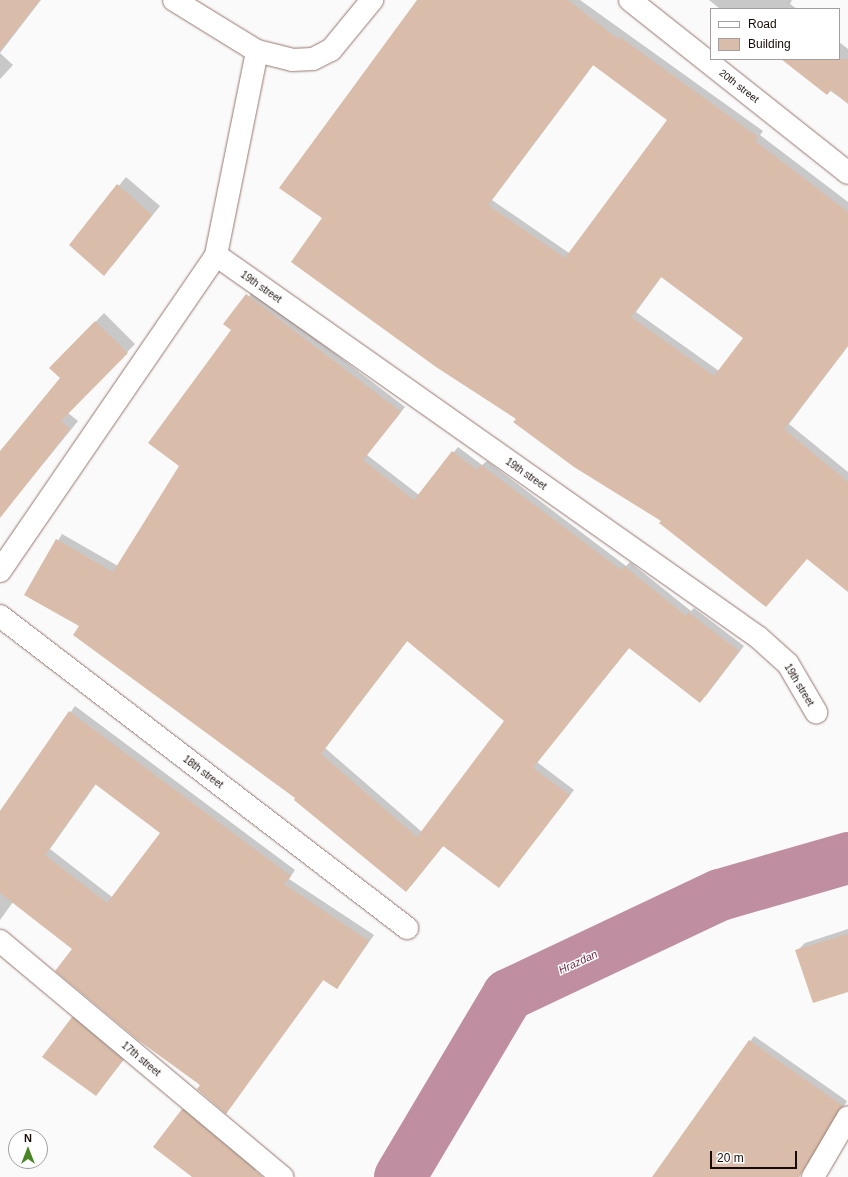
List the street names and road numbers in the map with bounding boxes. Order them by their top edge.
street label: 20th street [717,67,761,105]
street label: 19th street [238,269,284,305]
street label: 19th street [503,456,549,492]
street label: 19th street [782,662,816,708]
street label: 18th street [181,753,225,791]
street label: 17th street [119,1039,163,1079]

